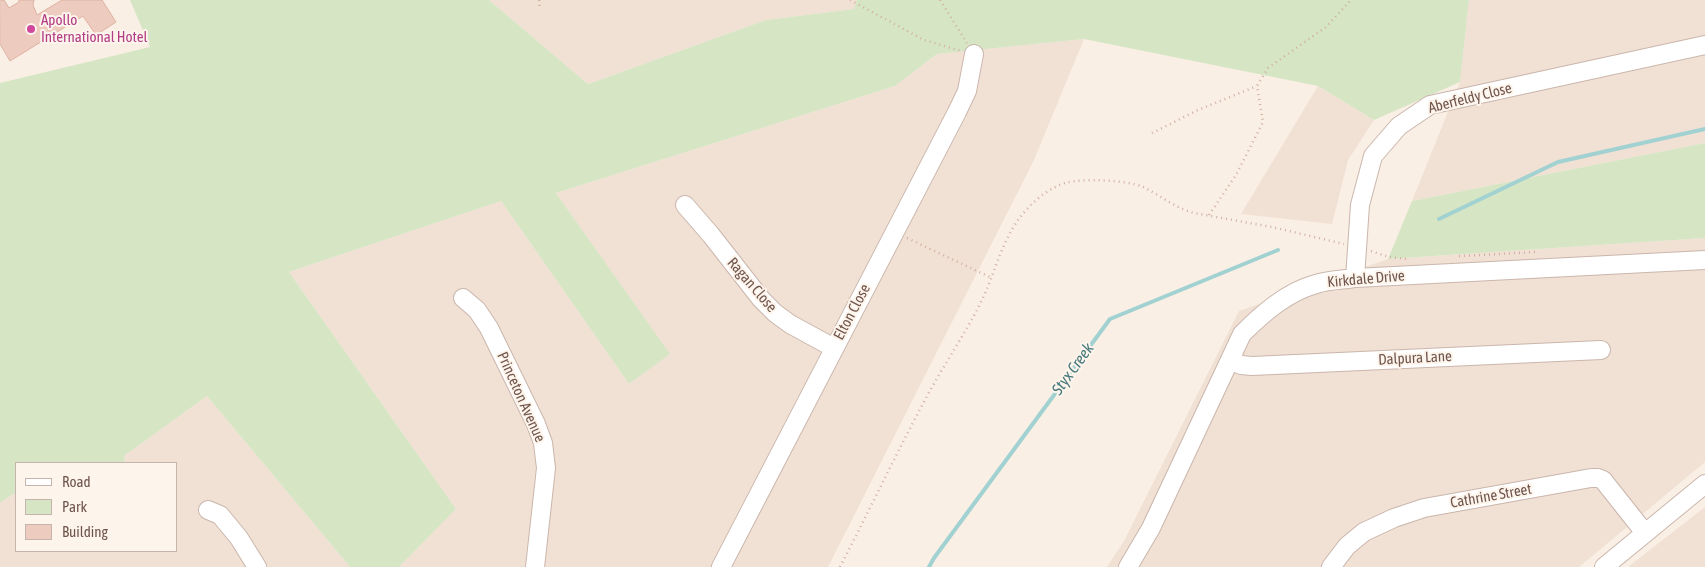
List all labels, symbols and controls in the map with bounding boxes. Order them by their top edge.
place label: Apollo International Hotel [41,11,148,46]
marker: Apollo International Hotel [25,23,37,35]
street label: Aberfeldy Close [1426,79,1514,117]
street label: Ragan Close [723,254,781,316]
street label: Kirkdale Drive [1327,267,1405,291]
street label: Elton Close [830,281,874,343]
water label: Styx Creek [1048,339,1098,399]
street label: Dalpura Lane [1378,347,1452,369]
street label: Princeton Avenue [493,349,549,445]
legend [15,462,178,552]
text: Road [62,473,91,490]
street label: Cathrine Street [1449,480,1533,512]
text: Park [62,498,87,515]
text: Building [62,523,108,540]

